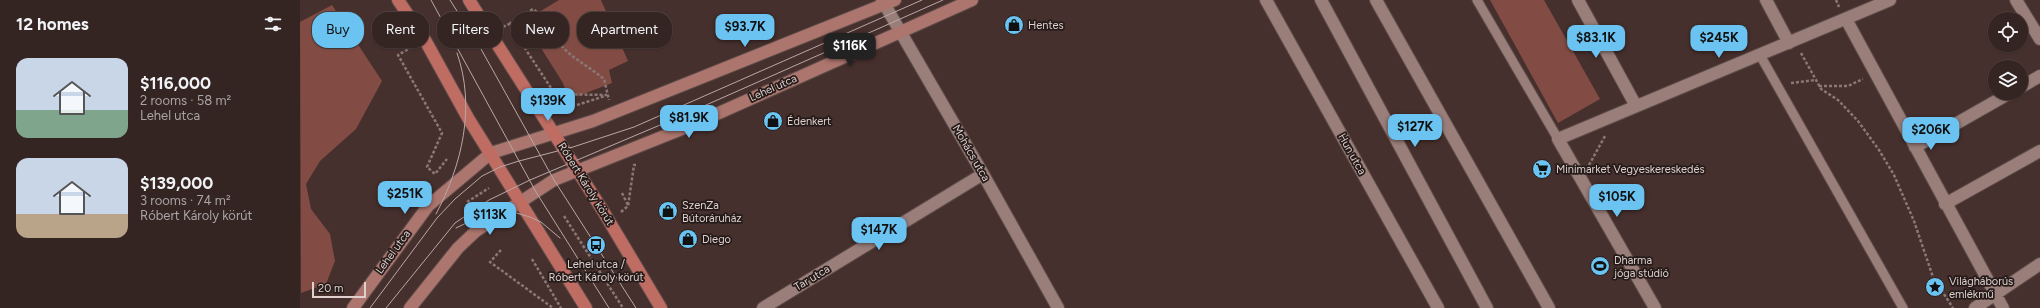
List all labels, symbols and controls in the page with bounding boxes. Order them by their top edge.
chip: Buy [312,12,364,48]
chip: Rent [372,12,429,48]
chip: Filters [437,12,503,48]
chip: New [511,12,569,48]
chip: Apartment [577,12,672,48]
map controls [1988,12,2028,100]
button: locate [1988,12,2028,52]
icon: filters [262,13,284,35]
text: 12 homes [16,14,89,34]
pin: $93.7K [712,14,778,48]
shop icon: Hentes [1003,14,1025,36]
text: $93.7K [724,19,766,34]
place label: Hentes [1028,19,1064,32]
pin: $83.1K [1563,25,1629,59]
pin: $245K [1691,25,1747,59]
text: $83.1K [1576,30,1616,45]
text: $245K [1699,30,1739,45]
pin: $116K [822,33,878,67]
text: $116K [833,38,867,53]
button: layers [1988,60,2028,100]
street label: Lehel utca [747,72,799,104]
text: $116,000 [140,73,211,93]
icon: home [48,74,96,122]
pin: $139K [520,88,576,122]
text: 2 rooms · 58 m² [140,93,231,108]
text: $139K [530,93,566,108]
pin: $81.9K [656,105,722,139]
text: Lehel utca [140,108,200,123]
text: $81.9K [669,110,709,125]
shop icon: Édenkert [762,110,784,132]
pin: $127K [1387,114,1443,148]
place label: Édenkert [787,115,831,128]
pin: $206K [1903,117,1959,151]
text: $127K [1397,119,1433,134]
street label: Mohács utca [950,122,992,184]
text: $206K [1911,122,1951,137]
street label: Hun utca [1335,131,1369,177]
street label: Róbert Károly körút [555,140,617,228]
supermarket icon: Minimarket Vegyeskereskedés [1531,158,1553,180]
place label: Minimarket Vegyeskereskedés [1556,163,1705,176]
text: $139,000 [140,173,213,193]
icon: home [48,174,96,222]
pin: $251K [377,181,433,215]
pin: $105K [1589,184,1645,218]
text: $251K [387,186,423,201]
text: $105K [1598,189,1636,204]
text: 3 rooms · 74 m² [140,193,231,208]
place label: SzenZa Bútoráruház [682,199,742,225]
shop icon: SzenZa Bútoráruház [657,200,679,222]
pin: $113K [462,202,518,236]
text: $113K [473,207,507,222]
text: Róbert Károly körút [140,208,252,223]
pin: $147K [851,217,907,251]
text: $147K [861,222,897,237]
street label: Lehel utca [373,228,413,276]
shop icon: Diego [677,228,699,250]
place label: Diego [702,233,731,246]
bus stop icon: Lehel utca / Róbert Károly körút [585,234,607,256]
place label: Dharma jóga stúdió [1613,254,1669,280]
sports icon: Dharma jóga stúdió [1589,255,1611,277]
place label: Lehel utca / Róbert Károly körút [548,258,644,284]
street label: Tar utca [792,262,832,294]
place label: Világháborús emlékmű [1949,275,2013,301]
place icon: Világháborús emlékmű [1924,276,1946,298]
scale bar [312,280,366,299]
text: 20 m [318,282,343,295]

